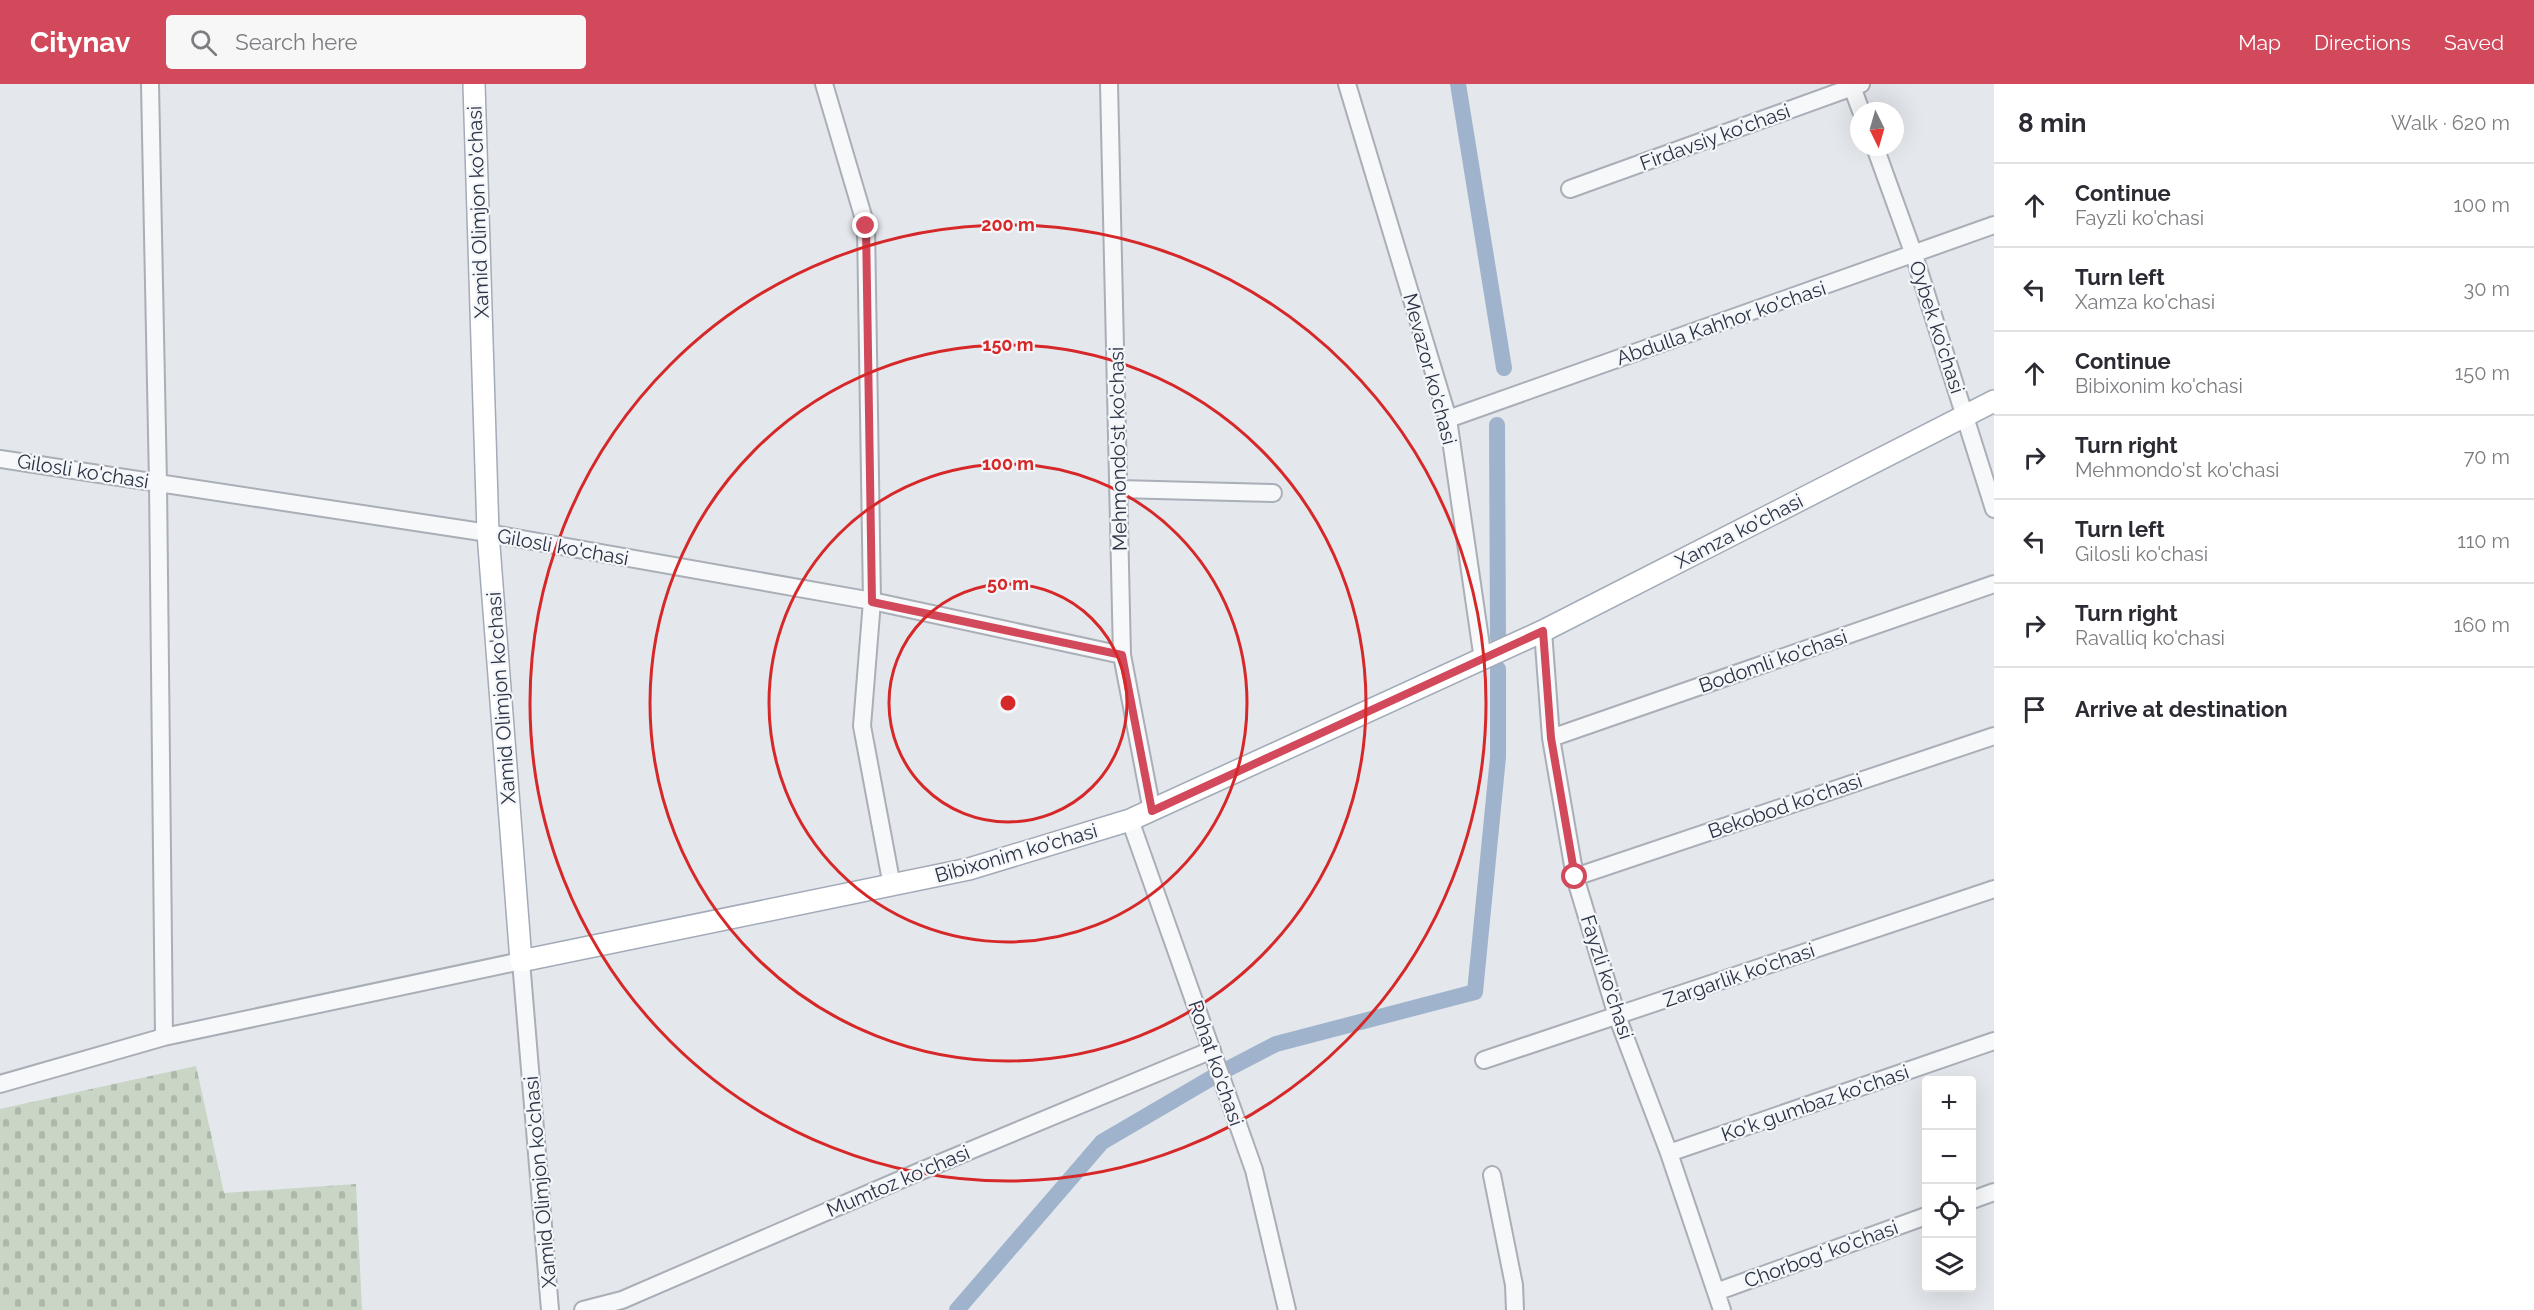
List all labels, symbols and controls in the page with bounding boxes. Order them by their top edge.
search box [166,15,586,69]
text: Citynav [30,26,130,59]
icon: search [187,26,220,59]
text: Search here [235,29,357,55]
text: Map [2238,30,2281,55]
text: Directions [2314,30,2411,55]
text: Saved [2444,30,2504,55]
street label: Firdavsiy ko'chasi [1637,99,1793,175]
north arrow [1850,102,1904,156]
street label: Xamid Olimjon ko'chasi [462,105,494,319]
text: 8 min [2018,108,2086,138]
text: Walk · 620 m [2391,111,2510,135]
text: Continue [2075,180,2171,206]
icon: ahead [2018,189,2051,222]
text: 100 m [2453,193,2510,217]
text: Fayzli ko'chasi [2075,206,2204,230]
route end [852,212,878,238]
text: 200 m [981,214,1035,235]
street label: Oybek ko'chasi [1904,258,1970,396]
text: Turn left [2075,264,2165,290]
icon: left [2018,273,2051,306]
street label: Abdulla Kahhor ko'chasi [1613,276,1829,370]
text: 30 m [2464,277,2510,301]
text: Xamza ko'chasi [2075,290,2215,314]
street label: Mevazor ko'chasi [1398,291,1462,447]
text: 150 m [983,334,1034,355]
street label: Mehmondo'st ko'chasi [1104,347,1132,551]
text: Continue [2075,348,2171,374]
icon: ahead [2018,357,2051,390]
text: 150 m [2455,361,2510,385]
text: Bibixonim ko'chasi [2075,374,2243,398]
text: Turn right [2075,432,2178,458]
icon: right [2018,441,2051,474]
text: 70 m [2464,445,2510,469]
street label: Gilosli ko'chasi [15,449,151,493]
text: 100 m [982,453,1034,474]
text: Mehmondo'st ko'chasi [2075,458,2279,482]
street label: Xamza ko'chasi [1671,488,1807,574]
text: Turn left [2075,516,2165,542]
street label: Gilosli ko'chasi [495,524,631,570]
icon: left [2018,525,2051,558]
text: 110 m [2457,529,2510,553]
text: Gilosli ko'chasi [2075,542,2208,566]
text: 50 m [987,573,1029,594]
street label: Xamid Olimjon ko'chasi [482,591,520,805]
text: Turn right [2075,600,2178,626]
icon: right [2018,609,2051,642]
text: 160 m [2454,613,2510,637]
street label: Bodomli ko'chasi [1696,624,1850,698]
text: Ravalliq ko'chasi [2075,626,2225,650]
centre of rings [998,693,1018,713]
icon: arrive [2018,693,2051,726]
text: Arrive at destination [2075,696,2288,722]
street label: Bekobod ko'chasi [1705,768,1865,844]
street label: Bibixonim ko'chasi [932,818,1100,888]
route start [1561,863,1587,889]
street label: Fayzli ko'chasi [1576,912,1638,1042]
street label: Zargarlik ko'chasi [1660,938,1818,1012]
street label: Rohat ko'chasi [1183,997,1249,1129]
street label: Ko'k gumbaz ko'chasi [1718,1060,1912,1146]
street label: Xamid Olimjon ko'chasi [519,1075,561,1289]
map controls [1922,1076,1976,1292]
button: + [1922,1076,1976,1130]
button: − [1922,1130,1976,1184]
street label: Mumtoz ko'chasi [823,1140,973,1222]
button: locate [1922,1184,1976,1238]
street label: Chorbog' ko'chasi [1741,1215,1901,1293]
button: layers [1922,1238,1976,1292]

